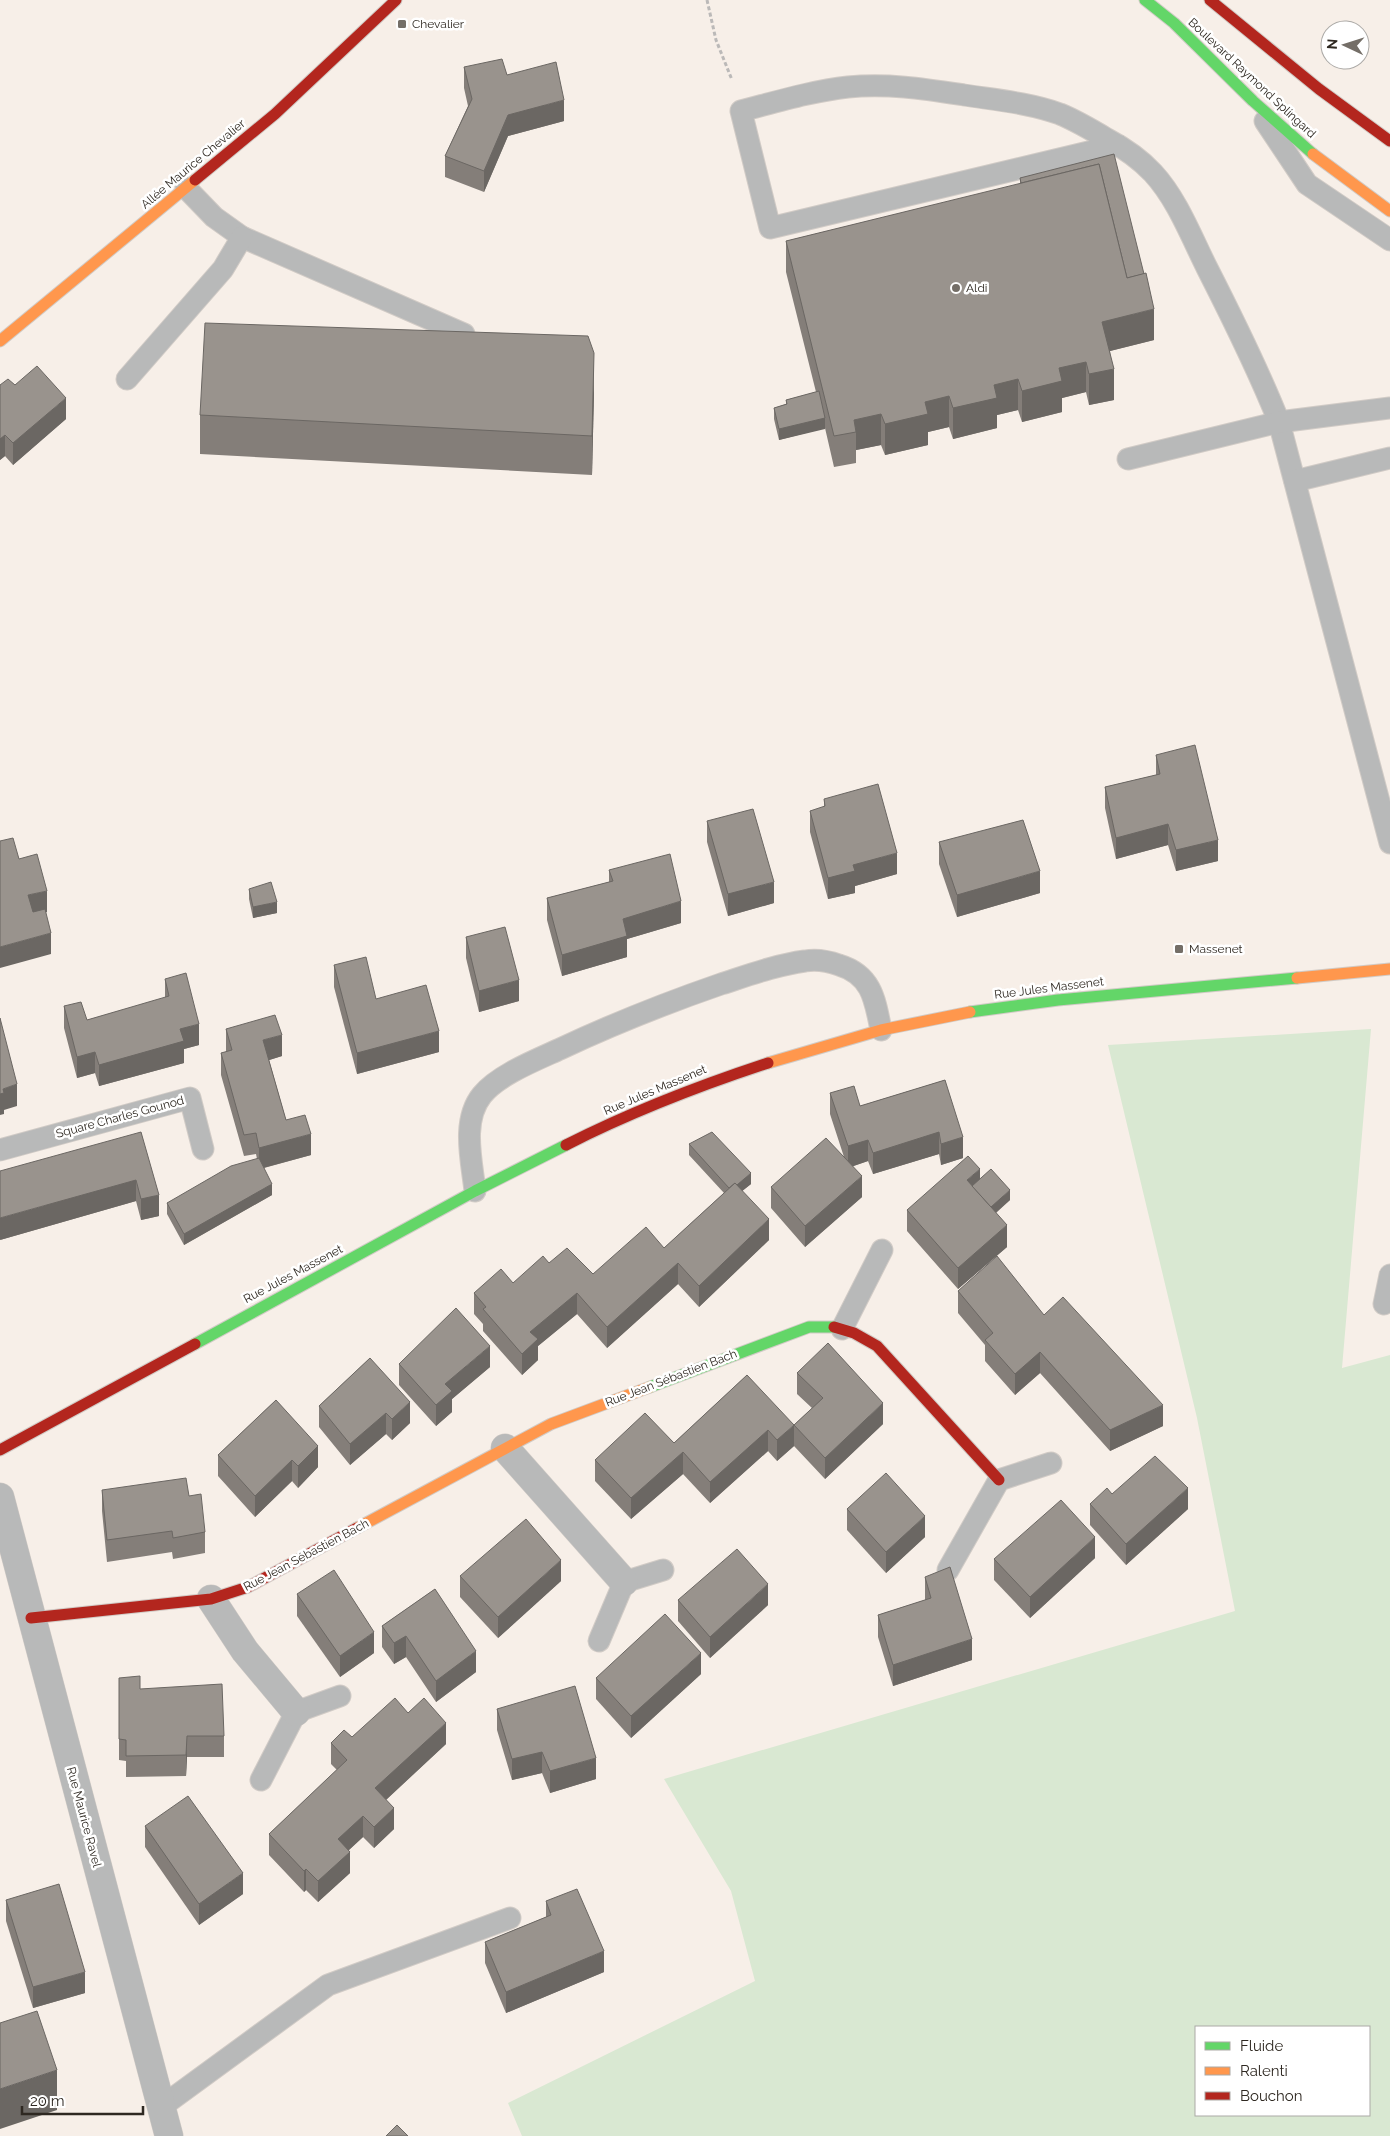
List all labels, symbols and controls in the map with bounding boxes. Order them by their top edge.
street label: Boulevard Raymond Splingard [1185,15,1319,141]
place label: Chevalier [412,17,465,31]
marker: Chevalier [396,18,408,30]
north arrow [1320,20,1370,70]
text: N [1324,38,1340,50]
street label: Allée Maurice Chevalier [138,116,248,212]
place label: Aldi [966,281,987,295]
marker: Aldi [950,282,962,294]
place label: Massenet [1189,942,1243,956]
marker: Massenet [1173,943,1185,955]
street label: Rue Jules Massenet [993,974,1105,1002]
street label: Rue Jules Massenet [601,1062,709,1118]
street label: Square Charles Gounod [54,1093,186,1141]
street label: Rue Jules Massenet [241,1242,345,1306]
street label: Rue Jean Sébastien Bach [603,1346,739,1410]
street label: Rue Jean Sébastien Bach [241,1516,371,1594]
street label: Rue Maurice Ravel [64,1765,104,1869]
legend [1195,2026,1370,2116]
text: Fluide [1240,2037,1283,2055]
text: Ralenti [1240,2062,1288,2080]
scale bar [22,2084,144,2116]
text: Bouchon [1240,2087,1302,2105]
text: 20 m [30,2092,65,2110]

